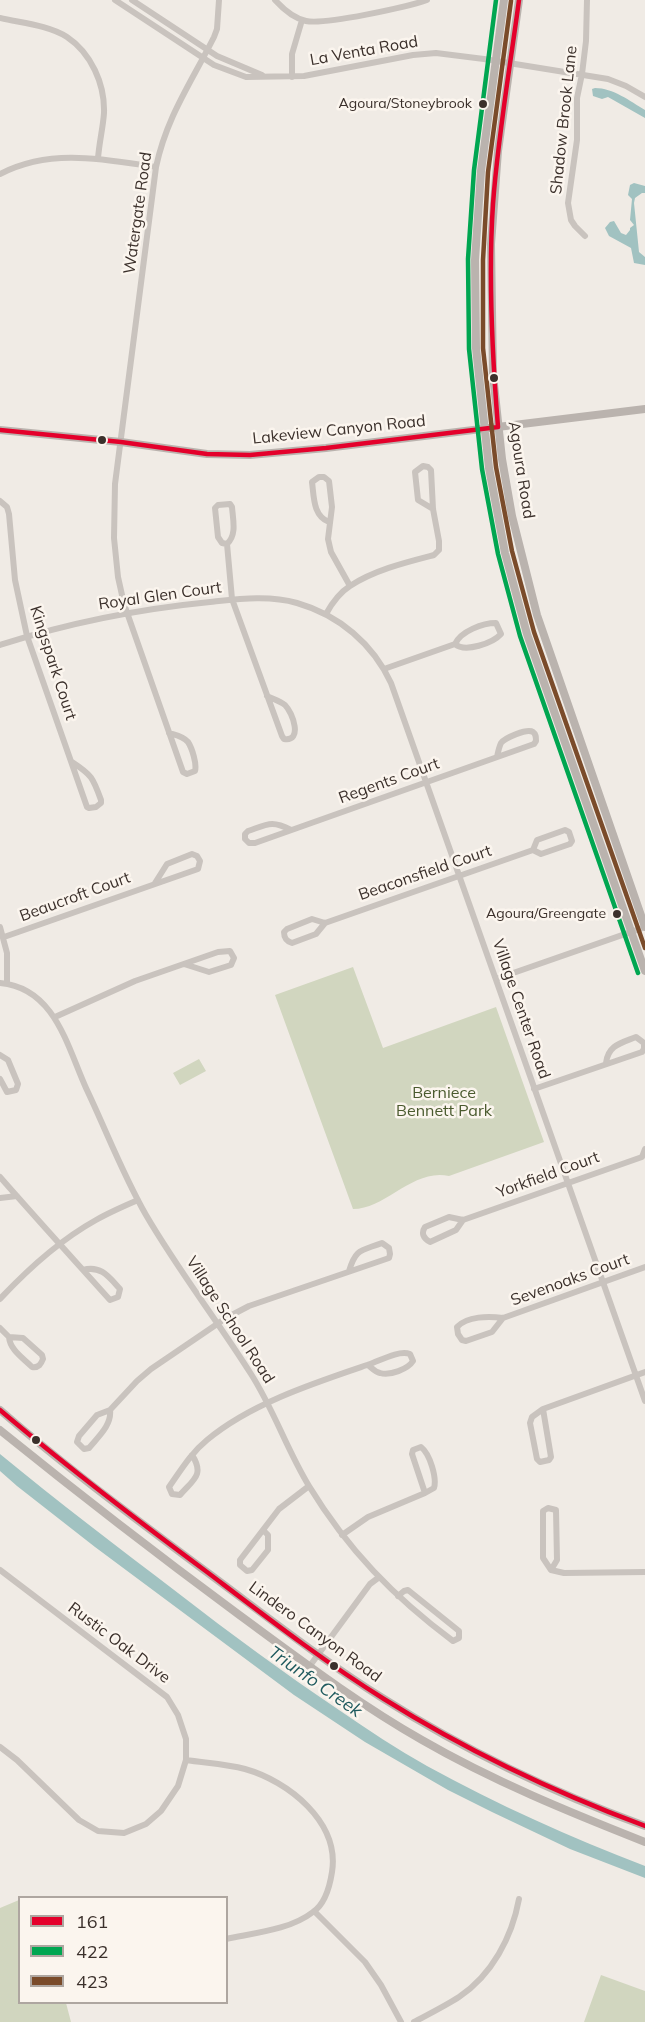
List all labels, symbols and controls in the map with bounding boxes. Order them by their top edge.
street label: La Venta Road [308,32,420,70]
street label: Shadow Brook Lane [547,45,581,195]
place label: Agoura/Stoneybrook [339,96,472,112]
marker: Agoura/Stoneybrook [477,98,489,110]
street label: Watergate Road [120,151,156,275]
unlabelled marker [488,372,500,384]
street label: Lakeview Canyon Road [252,411,426,449]
street label: Agoura Road [504,420,538,520]
unlabelled marker [96,434,108,446]
street label: Royal Glen Court [97,578,223,614]
street label: Kingspark Court [25,603,81,723]
street label: Regents Court [336,754,442,808]
street label: Beaconsfield Court [356,841,494,905]
street label: Beaucroft Court [17,868,133,926]
place label: Agoura/Greengate [486,906,606,922]
marker: Agoura/Greengate [611,908,623,920]
street label: Village Center Road [488,937,554,1081]
park label: Berniece Bennett Park [396,1083,492,1121]
street label: Yorkfield Court [494,1148,602,1202]
street label: Sevenoaks Court [508,1250,632,1310]
street label: Village School Road [182,1253,278,1387]
unlabelled marker [30,1434,42,1446]
street label: Lindero Canyon Road [245,1577,385,1687]
street label: Rustic Oak Drive [64,1598,174,1688]
water label: Triunfo Creek [264,1642,366,1722]
unlabelled marker [328,1660,340,1672]
legend [18,1896,228,2004]
text: 161 [76,1910,108,1933]
text: 422 [76,1940,108,1963]
text: 423 [76,1970,108,1993]

